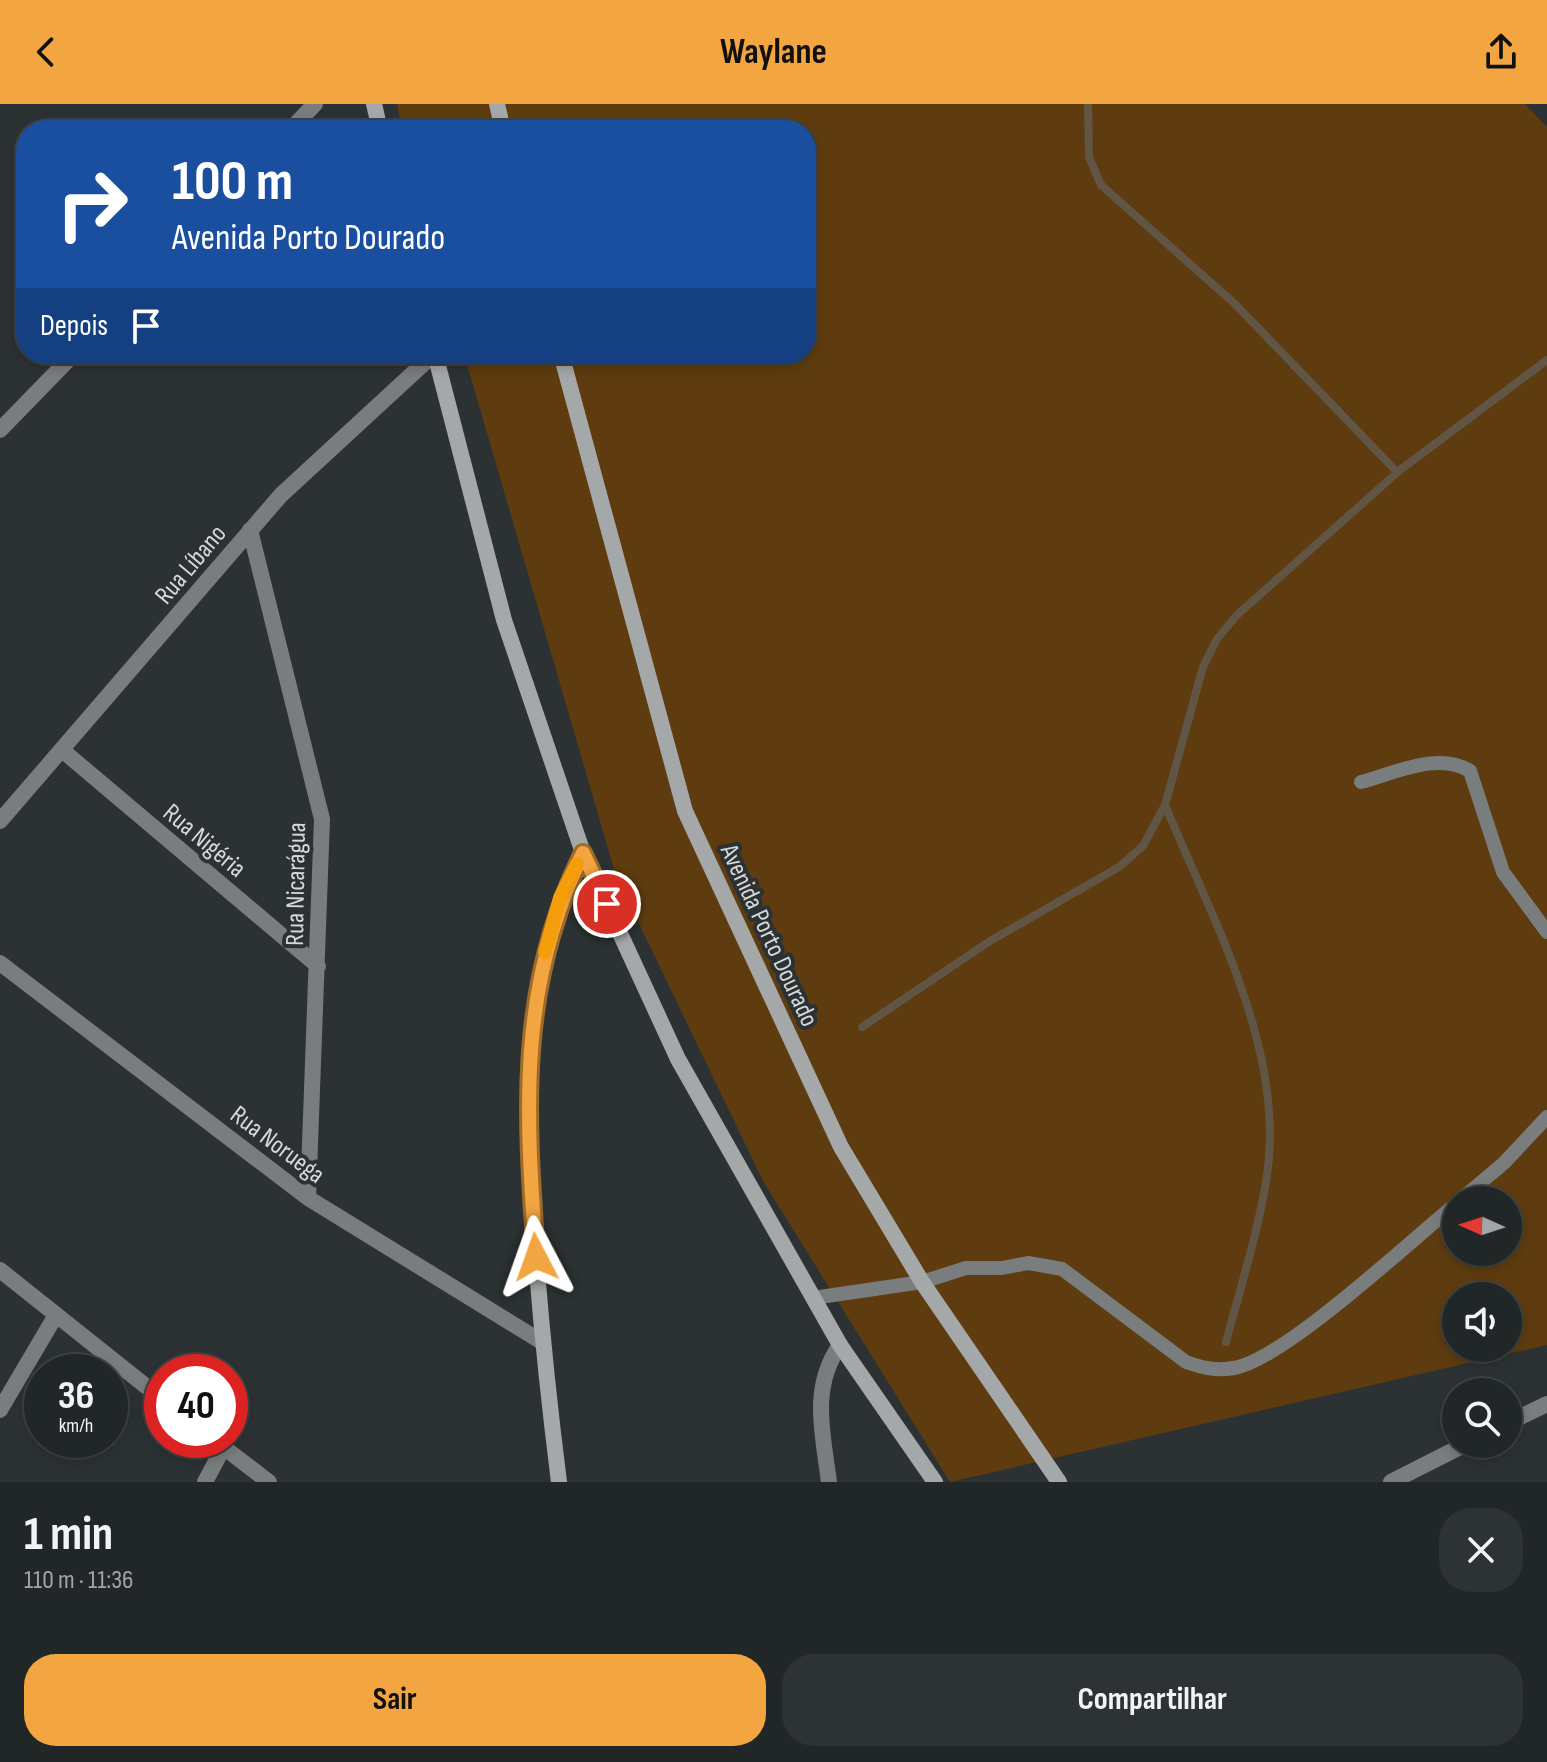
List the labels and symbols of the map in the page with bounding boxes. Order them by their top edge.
street label: Rua Líbano [149,519,233,611]
street label: Rua Nigéria [156,798,252,885]
street label: Rua Nicarágua [280,822,313,946]
street label: Avenida Porto Dourado [712,839,824,1032]
pin [573,870,641,938]
street label: Rua Noruega [224,1100,330,1191]
north arrow [1442,1186,1522,1266]
position arrow [494,1215,578,1299]
speed limit sign: 40 [144,1354,248,1458]

